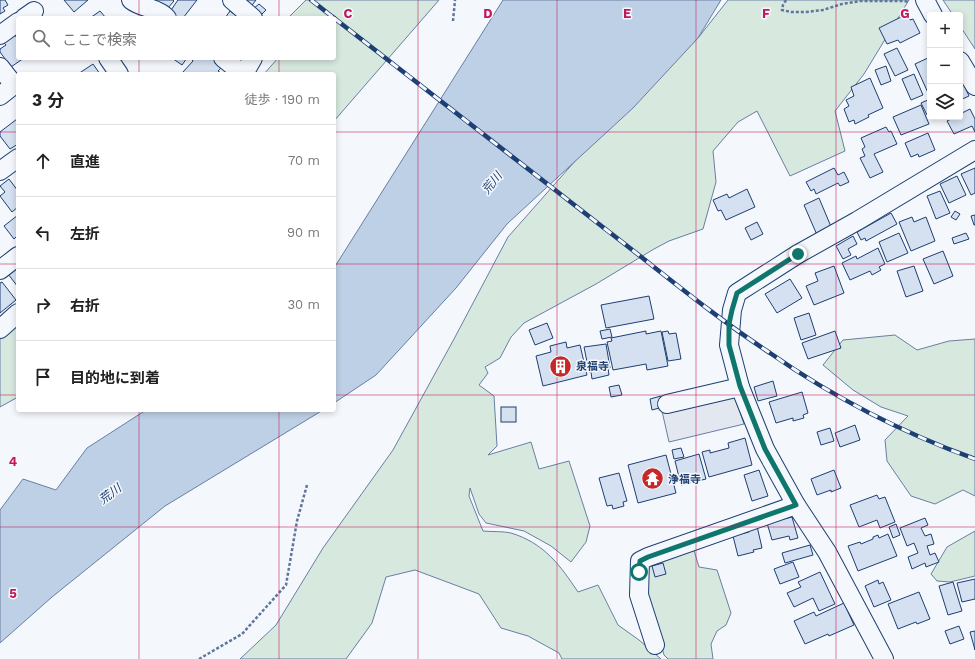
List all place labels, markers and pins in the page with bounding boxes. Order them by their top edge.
building icon: 泉福寺 [548,353,574,379]
place label: 泉福寺 [576,360,609,373]
temple icon: 浄福寺 [639,466,665,492]
place label: 浄福寺 [668,473,701,486]

